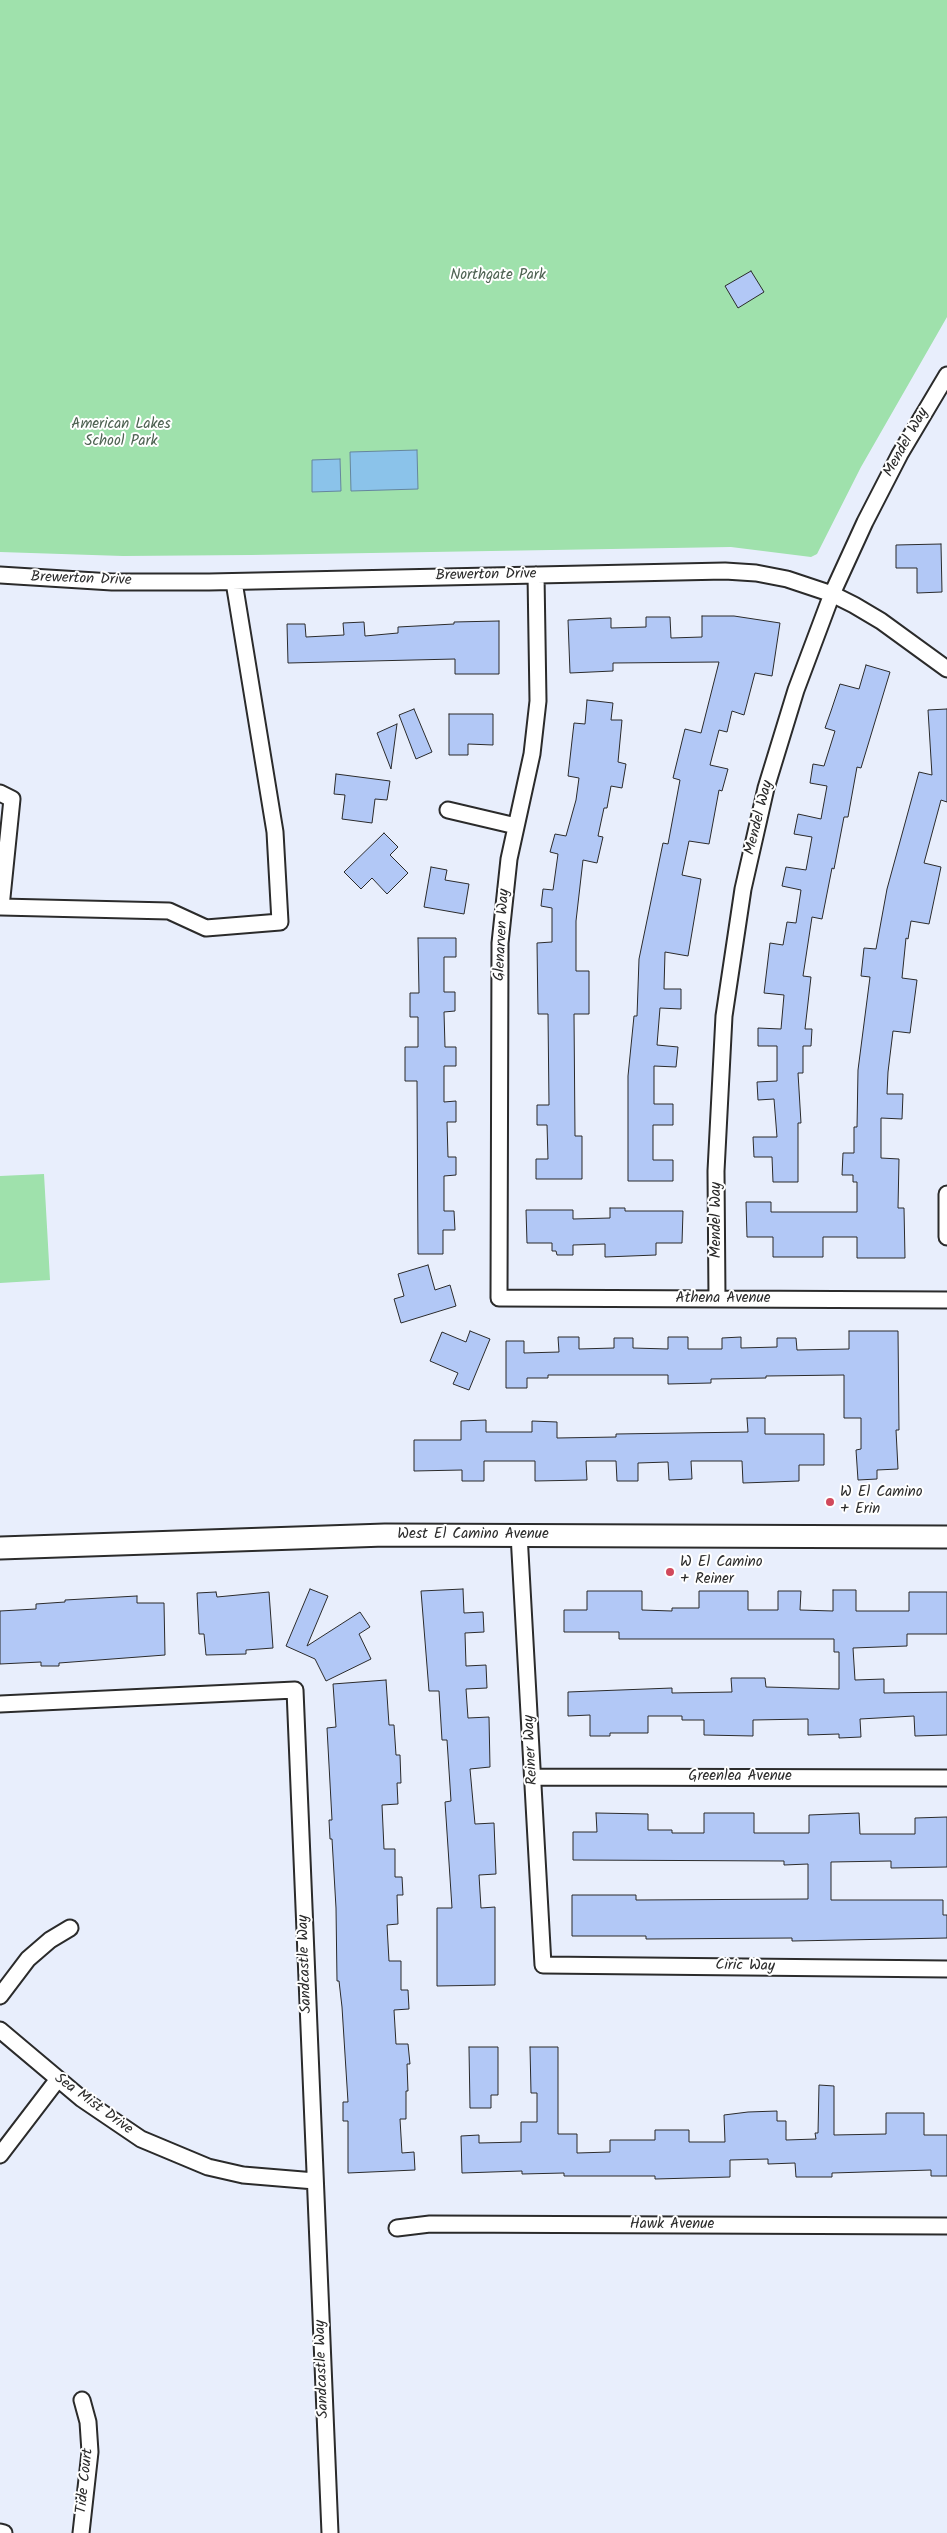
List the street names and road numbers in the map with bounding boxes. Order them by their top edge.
street label: Mendel Way [881,405,933,481]
street label: Brewerton Drive [435,566,537,586]
street label: Brewerton Drive [30,569,132,591]
street label: Mendel Way [742,779,778,857]
street label: Glenarven Way [492,888,514,982]
street label: Mendel Way [708,1182,726,1258]
street label: Athena Avenue [676,1290,770,1308]
street label: West El Camino Avenue [397,1526,549,1544]
street label: Reiner Way [521,1714,543,1786]
street label: Greenlea Avenue [688,1768,792,1786]
street label: Sandcastle Way [295,1914,317,2014]
street label: Ciric Way [715,1957,775,1977]
street label: Sea Mist Drive [50,2070,136,2140]
street label: Hawk Avenue [630,2216,714,2234]
street label: Sandcastle Way [312,2319,334,2419]
street label: Tide Court [74,2447,98,2515]

